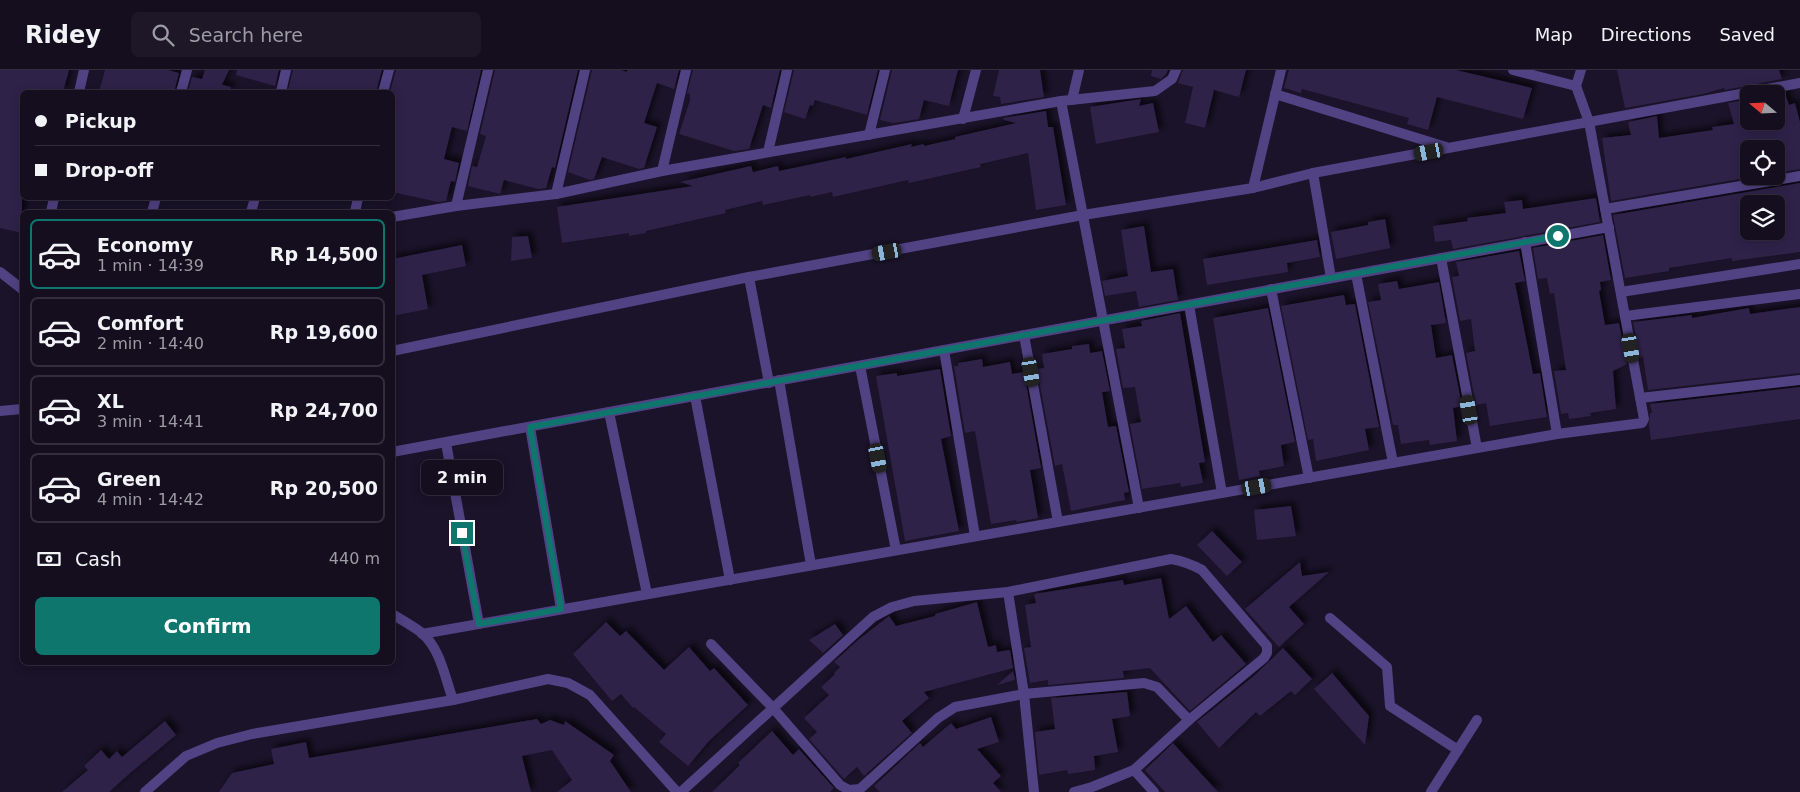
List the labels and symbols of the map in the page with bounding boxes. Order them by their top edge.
north arrow [1740,85,1785,130]
car [1412,142,1445,162]
route start [1547,225,1569,247]
car [870,242,903,262]
car [1621,332,1640,364]
car [1021,356,1040,388]
car [1459,394,1478,426]
car [867,442,888,474]
callout: 2 min [421,460,503,496]
car [1240,477,1273,497]
route end [451,522,473,544]

